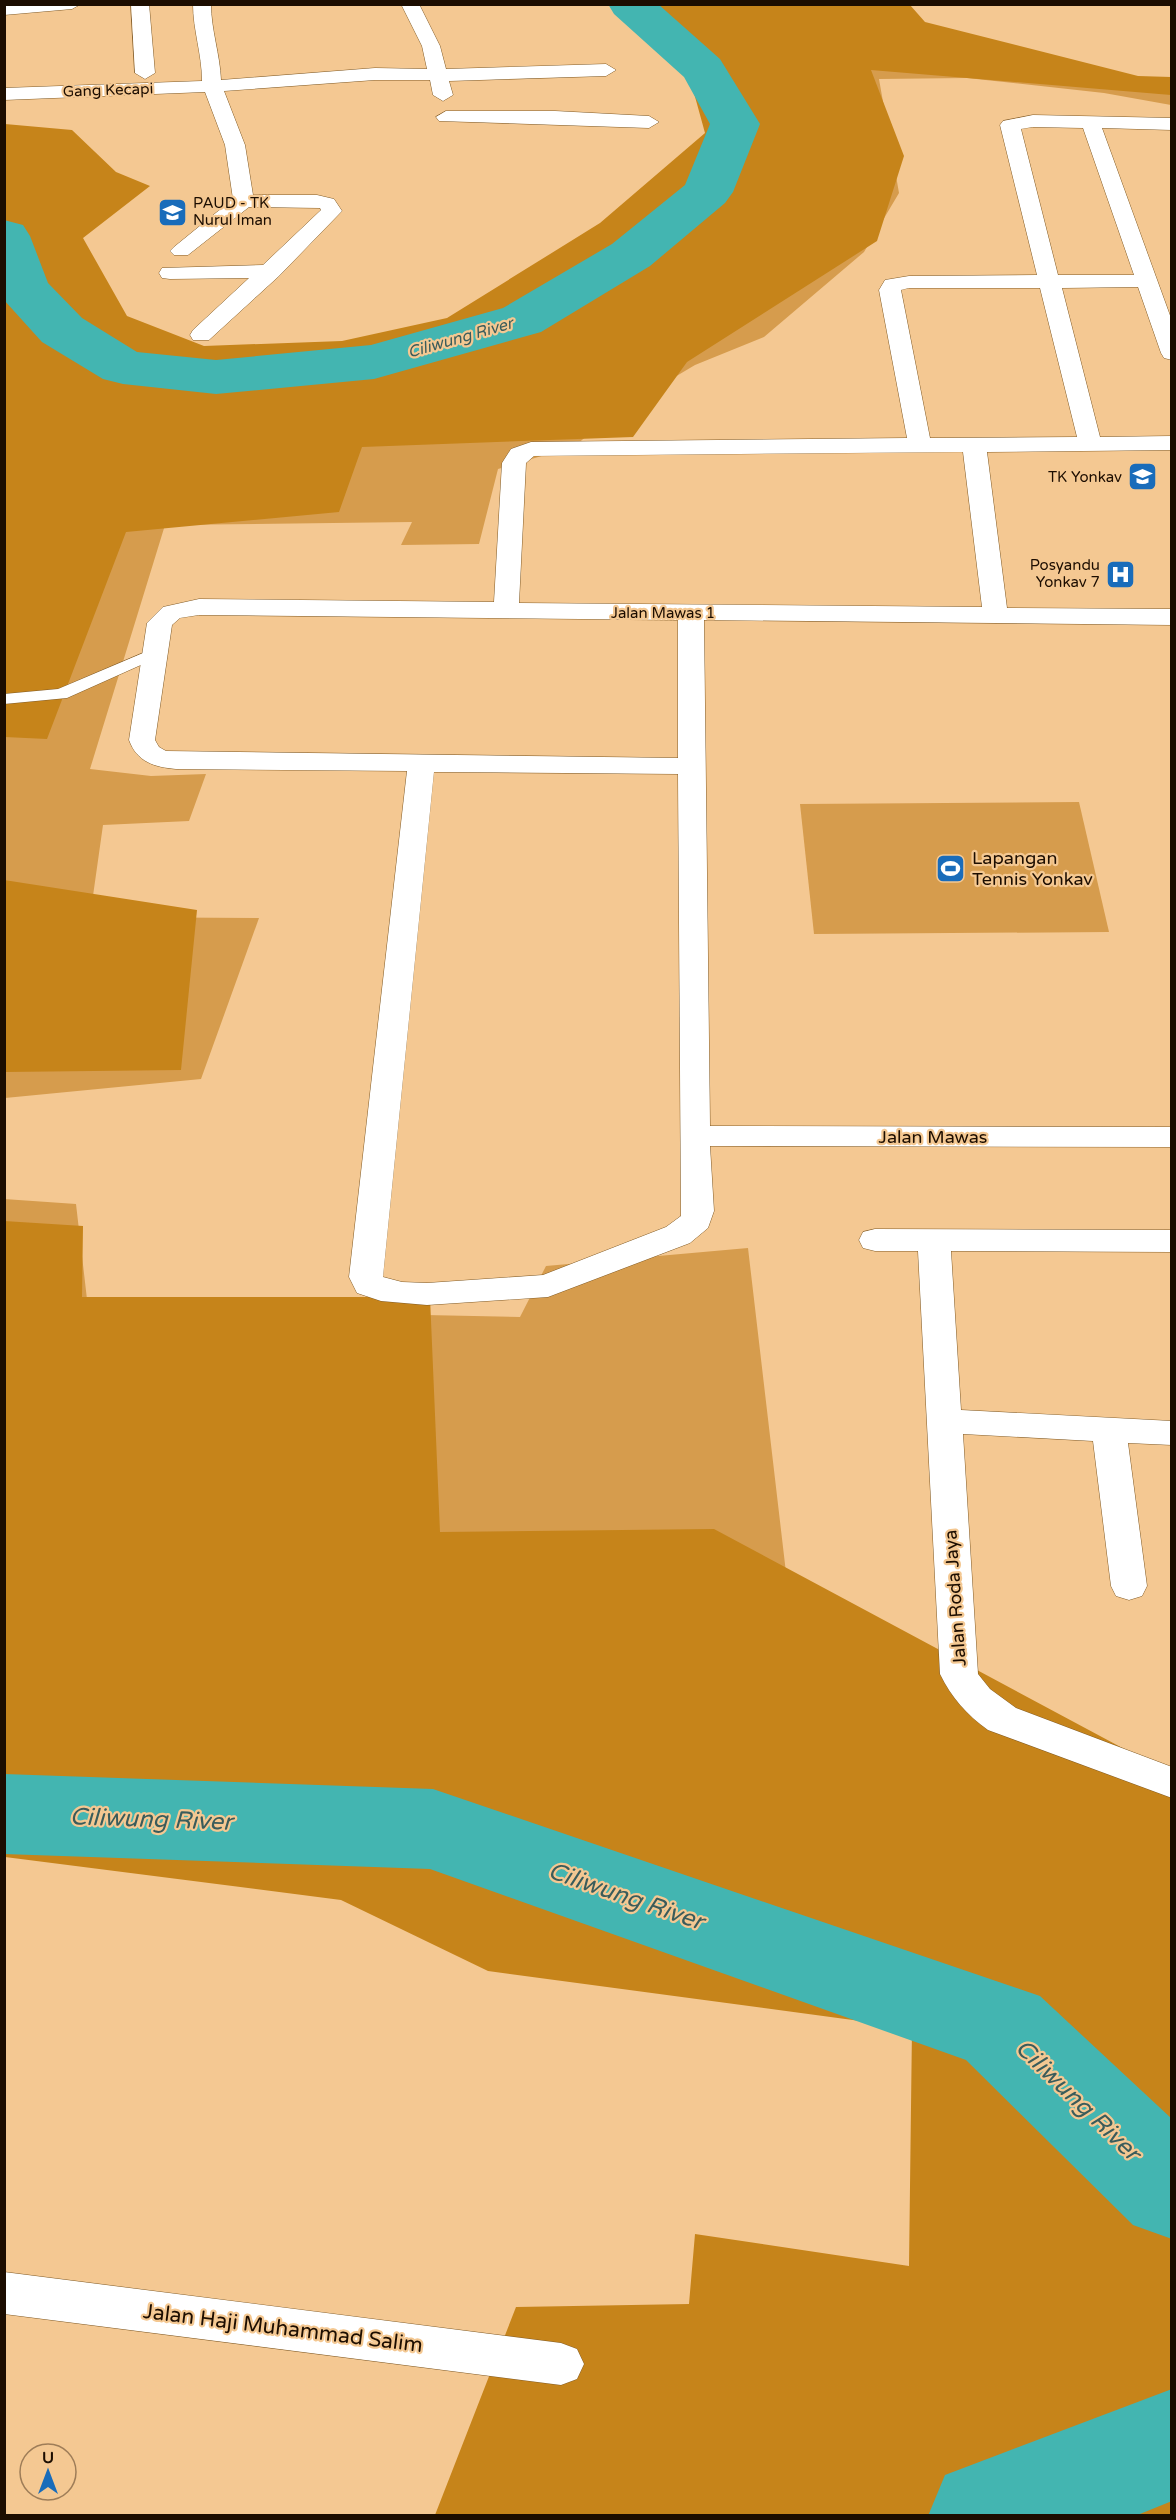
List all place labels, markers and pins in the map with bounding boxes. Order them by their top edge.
place label: PAUD - TK Nurul Iman [193,194,272,229]
school or university icon: PAUD - TK Nurul Iman [156,196,188,228]
school or university icon: TK Yonkav [1127,461,1159,493]
place label: TK Yonkav [1048,468,1122,486]
place label: Posyandu Yonkav 7 [1030,556,1100,591]
hospital icon: Posyandu Yonkav 7 [1105,558,1137,590]
place label: Lapangan Tennis Yonkav [972,847,1093,890]
sports icon: Lapangan Tennis Yonkav [935,852,967,884]

